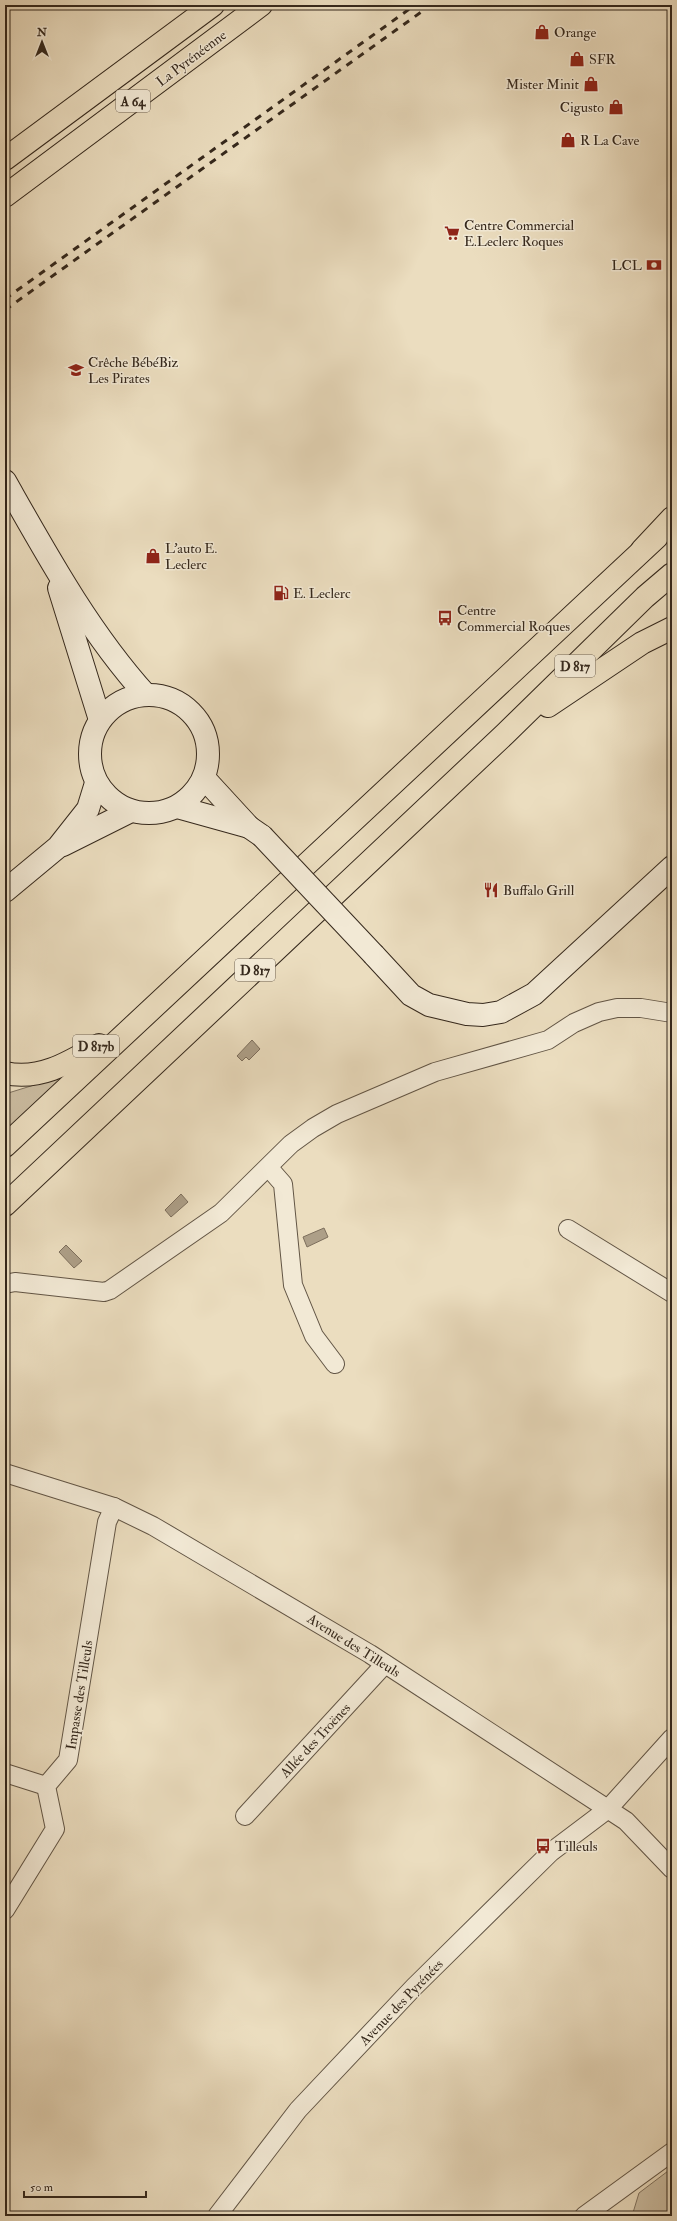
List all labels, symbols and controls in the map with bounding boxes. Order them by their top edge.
north arrow [22,22,62,62]
shop icon: Orange [533,23,551,41]
place label: Orange [554,24,596,41]
text: N [36,26,48,39]
street label: La Pyrénéenne [153,26,230,91]
shop icon: SFR [568,50,586,68]
place label: SFR [589,51,617,68]
shop icon: Mister Minit [582,75,600,93]
place label: Mister Minit [506,76,579,93]
road number: A 64 [116,90,150,112]
shop icon: Cigusto [607,98,625,116]
place label: Cigusto [560,99,604,116]
shop icon: R La Cave [559,131,577,149]
place label: R La Cave [580,132,639,149]
place label: Centre Commercial E.Leclerc Roques [464,217,575,250]
supermarket icon: Centre Commercial E.Leclerc Roques [443,224,461,242]
bank icon: LCL [645,256,663,274]
place label: LCL [611,257,642,274]
place label: Crêche BébéBiz Les Pirates [88,354,179,387]
school or university icon: Crêche BébéBiz Les Pirates [67,361,85,379]
place label: L'auto E. Leclerc [165,540,217,573]
shop icon: L'auto E. Leclerc [144,547,162,565]
fuel station icon: E. Leclerc [272,584,290,602]
place label: E. Leclerc [293,585,351,602]
place label: Centre Commercial Roques [457,602,570,635]
bus stop icon: Centre Commercial Roques [436,609,454,627]
road number: D 817 [555,655,595,677]
restaurant icon: Buffalo Grill [482,881,500,899]
place label: Buffalo Grill [503,882,575,899]
road number: D 817 [235,959,275,981]
road number: D 817b [73,1035,119,1057]
street label: Avenue des Tilleuls [303,1609,404,1681]
street label: Impasse des Tilleuls [62,1639,98,1751]
street label: Allée des Troënes [276,1699,354,1782]
bus stop icon: Tilleuls [534,1837,552,1855]
place label: Tilleuls [555,1838,598,1855]
street label: Avenue des Pyrénées [355,1956,448,2050]
scale bar [24,2173,146,2199]
text: 50 m [30,2180,54,2195]

